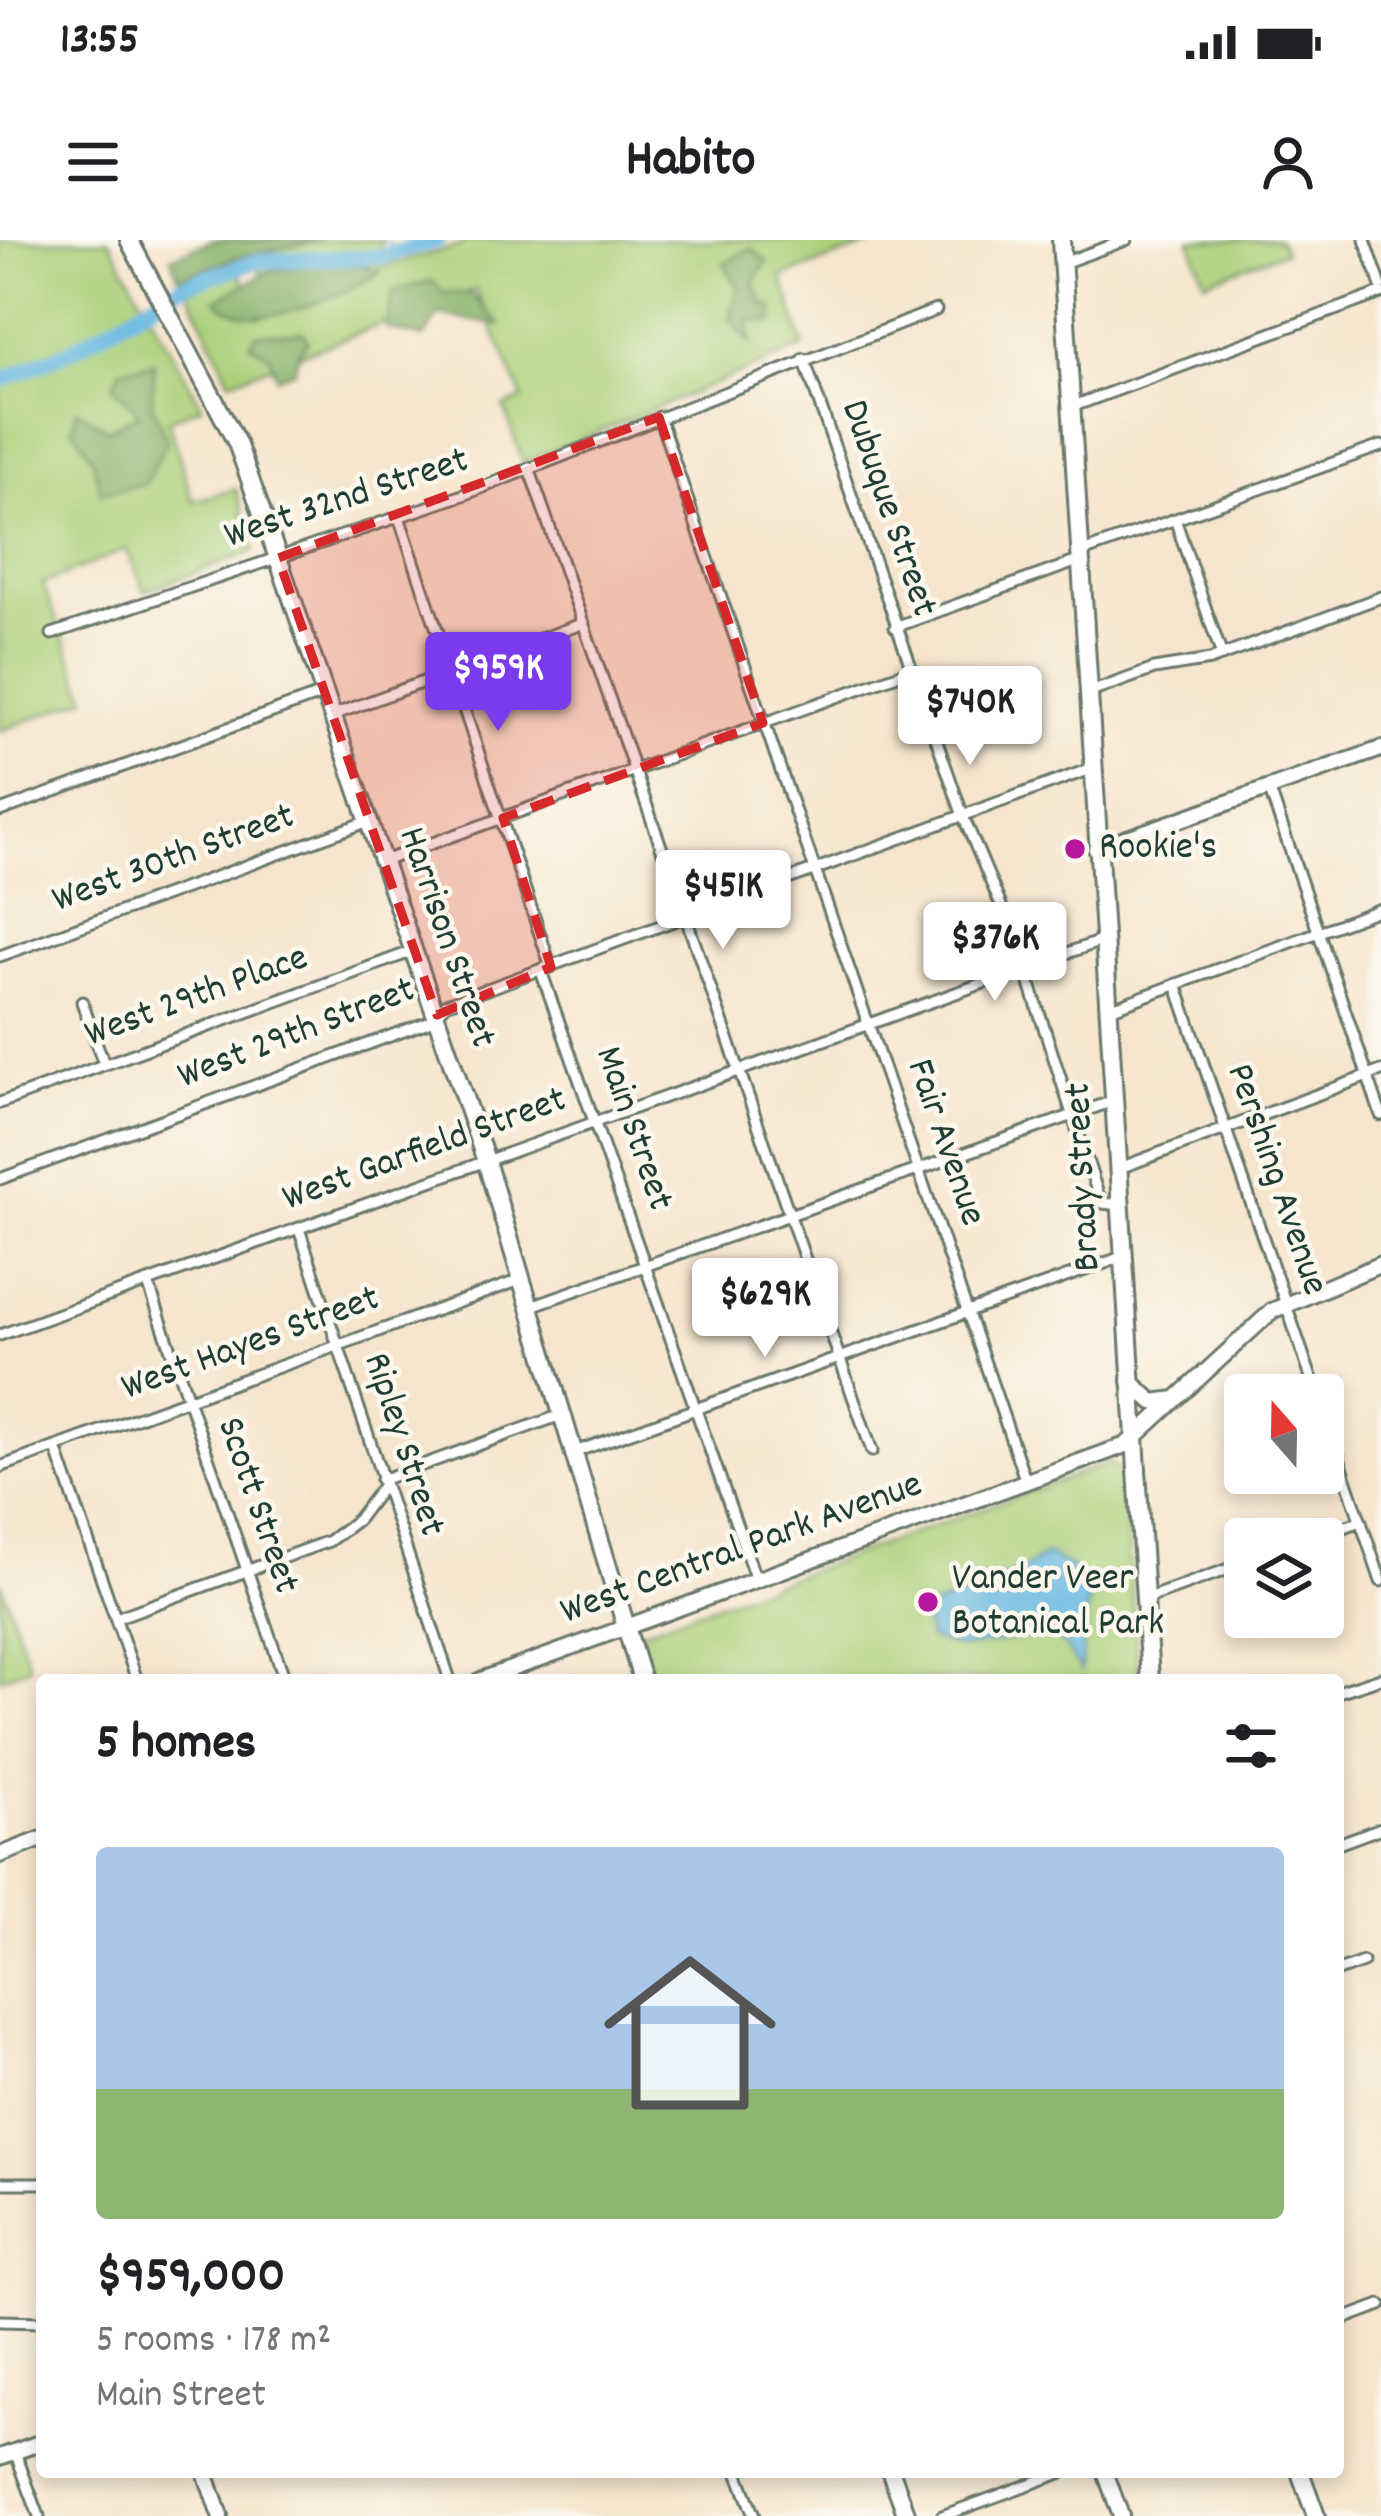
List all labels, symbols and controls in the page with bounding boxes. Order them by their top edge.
text: 13:55 [60,10,139,74]
text: Habito [625,124,756,201]
icon: menu [60,129,126,195]
icon: person [1255,129,1321,195]
street label: Dubuque Street [824,393,950,625]
street label: West 32nd Street [218,435,476,565]
pin: $959K [414,632,582,734]
text: $959K [452,643,544,698]
pin: $740K [886,666,1054,768]
text: $740K [925,677,1015,732]
street label: West 30th Street [45,791,303,929]
street label: Harrison Street [382,820,508,1056]
place label: Rookie's [1099,822,1217,877]
marker: Rookie's [1062,836,1088,862]
pin: $451K [639,850,807,952]
text: $451K [683,861,763,916]
pin: $376K [911,902,1079,1004]
text: $376K [950,913,1040,968]
street label: West 29th Place [78,932,316,1064]
street label: West 29th Street [170,965,424,1105]
street label: Main Street [578,1040,686,1218]
street label: Fair Avenue [890,1052,998,1234]
street label: Pershing Avenue [1210,1057,1340,1303]
street label: West Garfield Street [275,1074,575,1228]
street label: Brady Street [1053,1081,1117,1273]
pin: $629K [681,1258,849,1360]
text: $629K [719,1269,811,1324]
street label: West Hayes Street [114,1273,388,1417]
street label: Ripley Street [346,1346,458,1544]
north arrow [1224,1374,1344,1494]
map controls [1224,1374,1344,1638]
street label: Scott Street [200,1411,312,1601]
street label: West Central Park Avenue [553,1459,931,1641]
button: layers [1224,1518,1344,1638]
place label: Vander Veer Botanical Park [952,1553,1164,1653]
marker: Vander Veer Botanical Park [915,1589,941,1615]
text: 5 homes [96,1710,256,1782]
icon: filters [1218,1713,1284,1779]
icon: home [582,1925,798,2141]
text: $959,000 [96,2243,285,2315]
text: 5 rooms · 178 m² [96,2315,331,2370]
text: Main Street [96,2370,266,2425]

